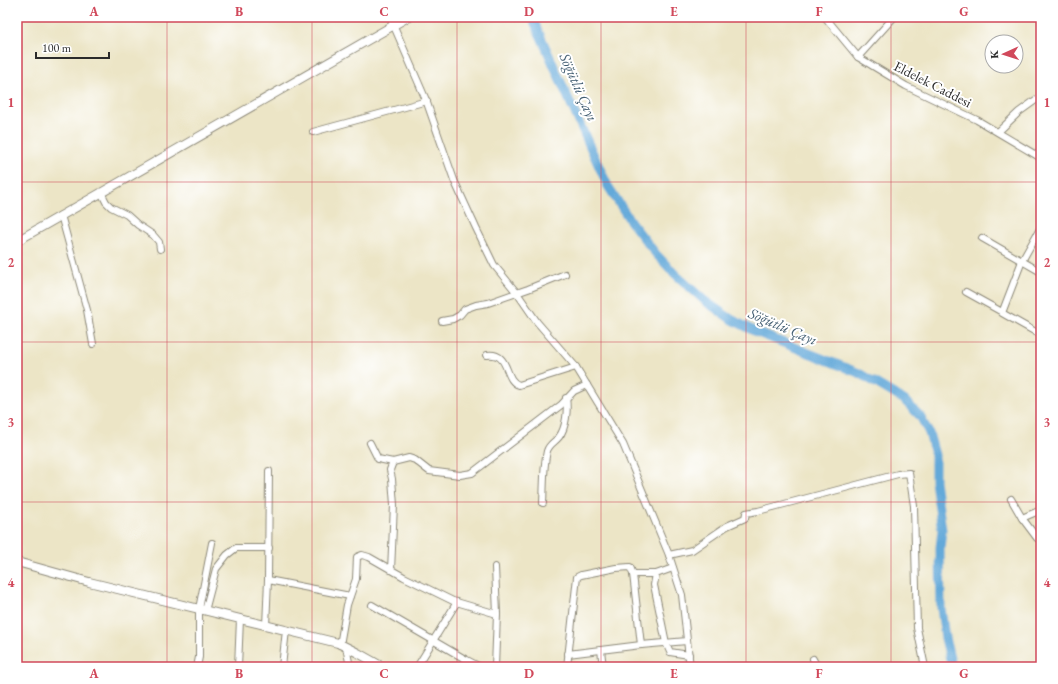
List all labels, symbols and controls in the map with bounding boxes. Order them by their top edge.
text: A [88,3,99,20]
text: B [235,3,243,20]
text: C [379,3,389,20]
text: D [524,3,534,20]
text: E [670,3,678,20]
text: F [815,3,823,20]
text: G [959,3,969,20]
scale bar [36,34,109,60]
north arrow [984,34,1024,74]
text: 100 m [42,40,72,56]
water label: Söğütlü Çayı [555,49,602,124]
text: K [987,49,1001,59]
street label: Eldelek Caddesi [891,57,976,112]
text: 1 [8,94,15,111]
text: 1 [1044,94,1051,111]
text: 2 [8,254,15,271]
text: 2 [1044,254,1051,271]
water label: Söğütlü Çayı [745,303,820,349]
text: 3 [8,414,15,431]
text: 3 [1044,414,1051,431]
text: 4 [8,574,15,591]
text: 4 [1044,574,1051,591]
text: A [88,665,99,682]
text: B [235,665,243,682]
text: C [379,665,389,682]
text: D [524,665,534,682]
text: E [670,665,678,682]
text: F [815,665,823,682]
text: G [959,665,969,682]

